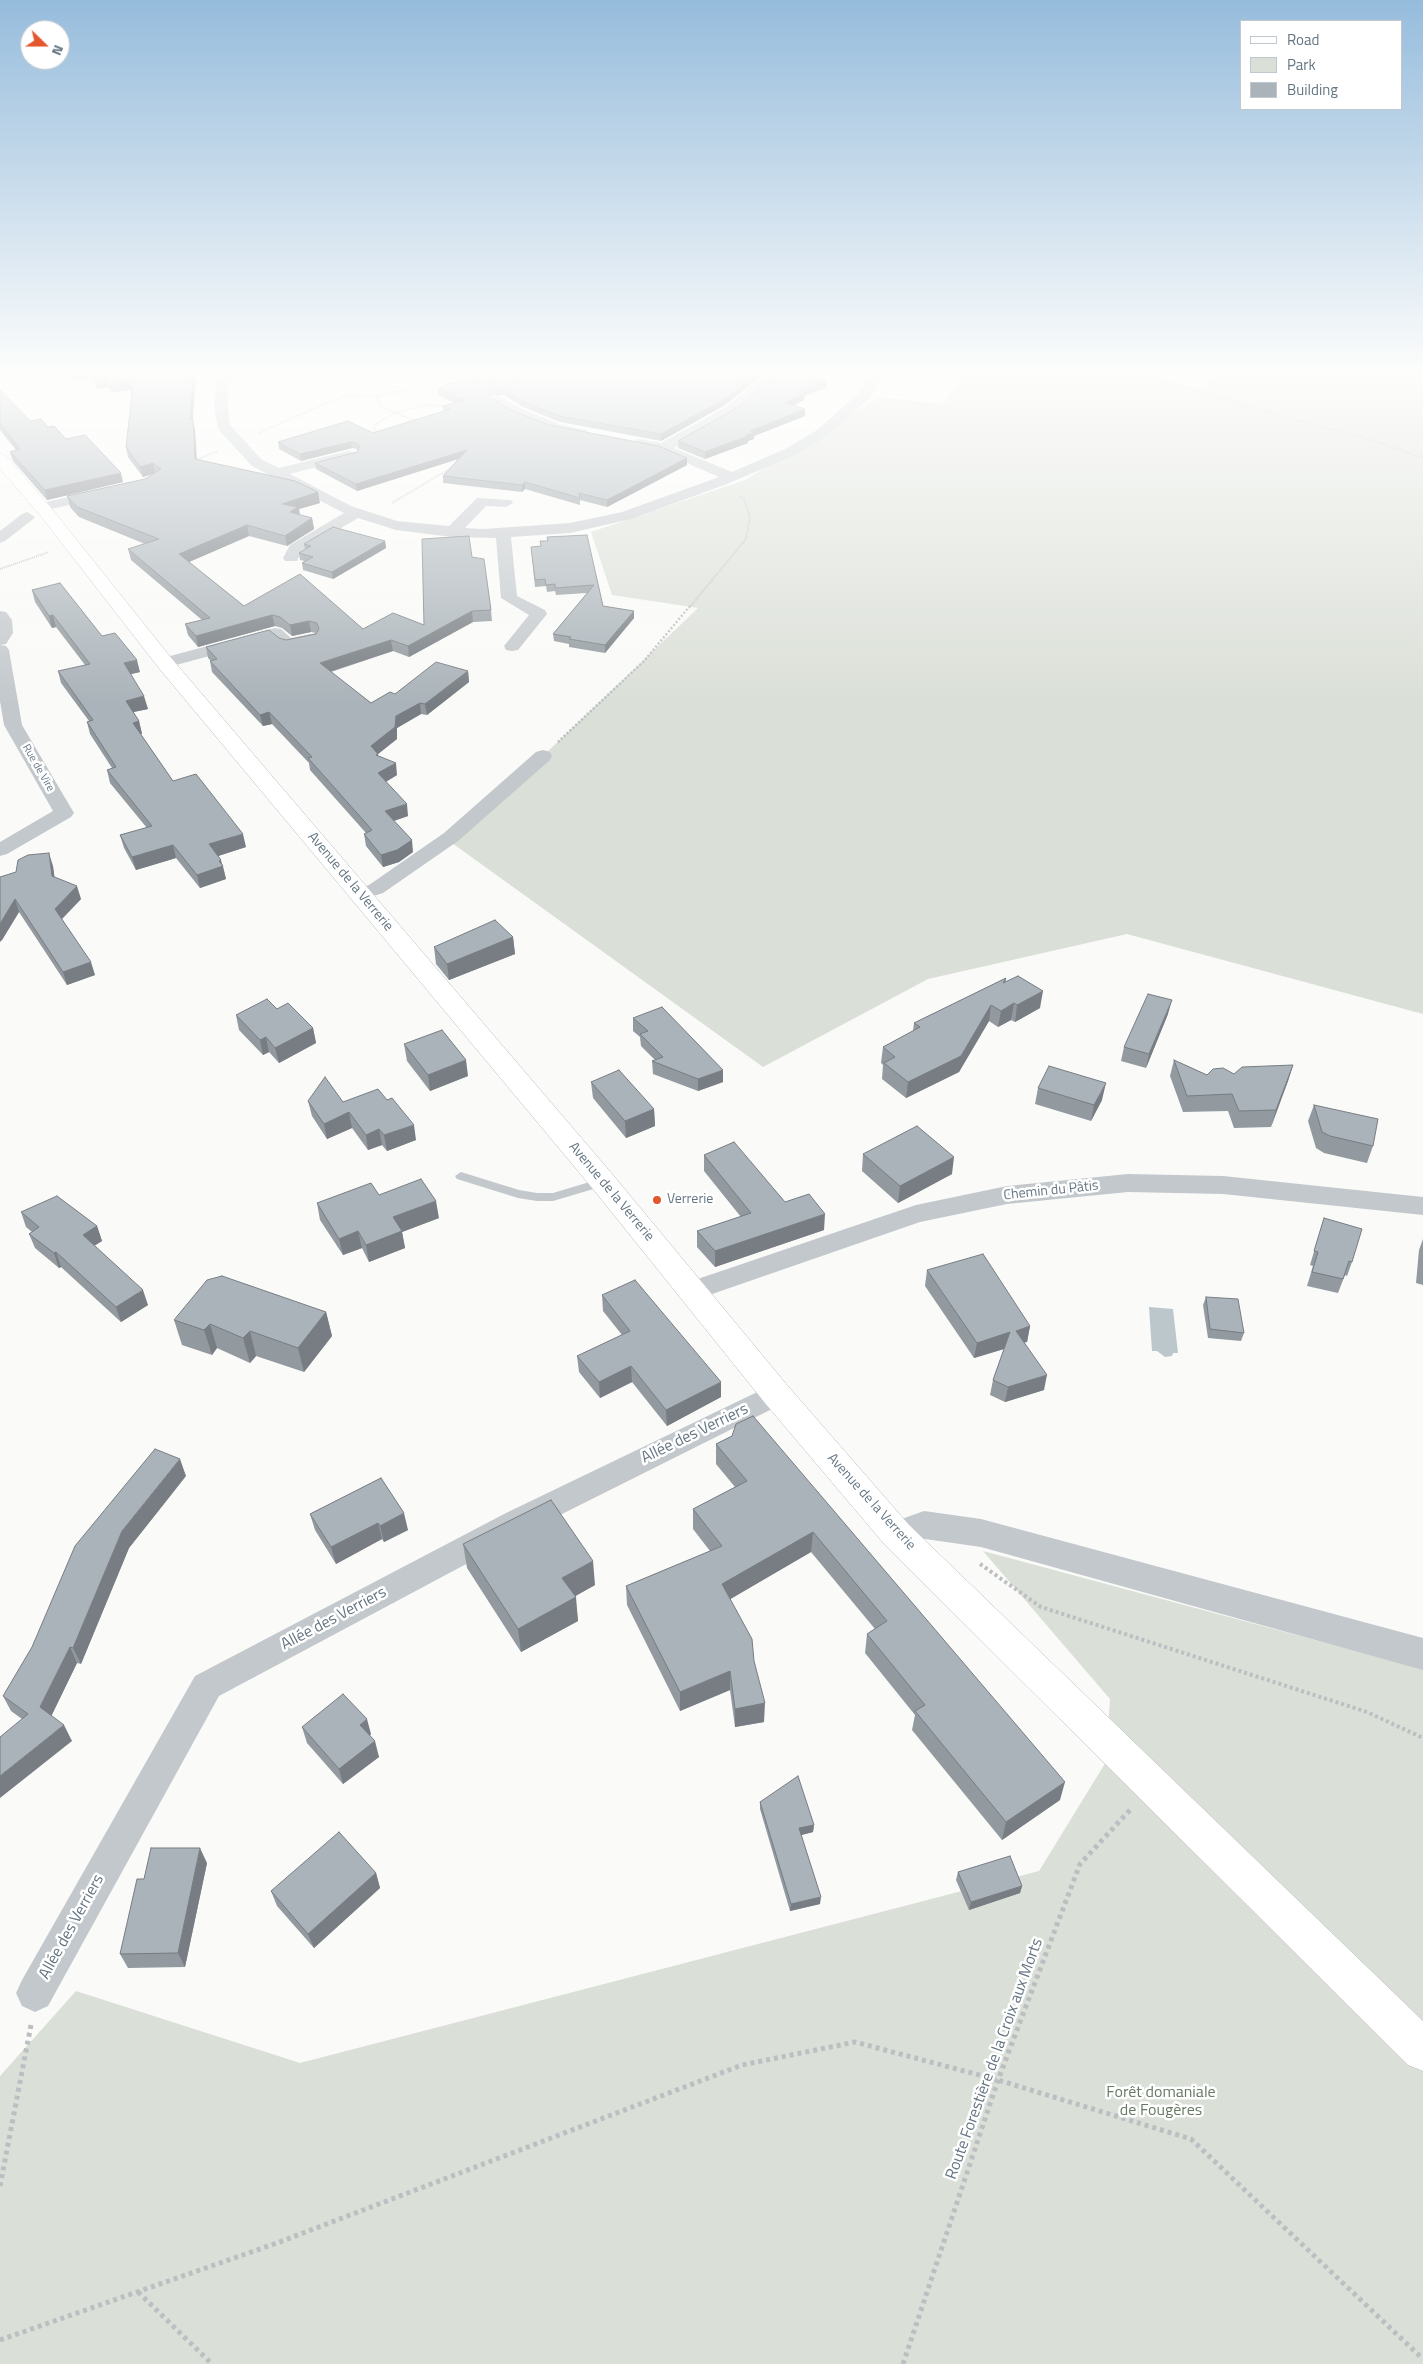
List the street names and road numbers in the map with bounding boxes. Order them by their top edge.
street label: Rue de Vire [19,742,57,794]
street label: Avenue de la Verrerie [304,829,396,935]
street label: Avenue de la Verrerie [565,1139,657,1245]
street label: Chemin du Pâtis [1003,1178,1099,1204]
street label: Allée des Verriers [638,1400,752,1468]
street label: Avenue de la Verrerie [823,1450,919,1554]
street label: Allée des Verriers [278,1583,390,1655]
street label: Allée des Verriers [35,1871,109,1983]
street label: Route Forestière de la Croix aux Morts [942,1936,1048,2182]

